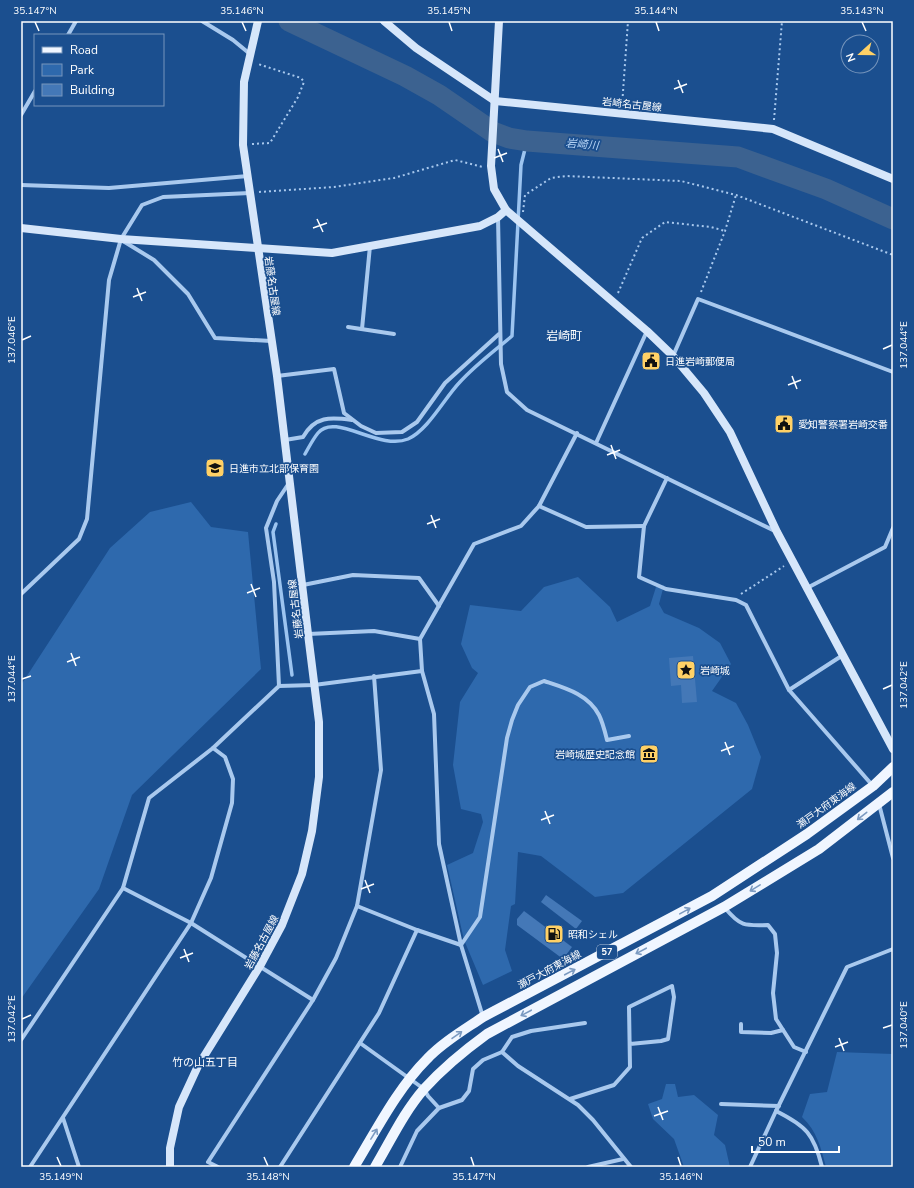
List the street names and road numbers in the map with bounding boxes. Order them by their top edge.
street label: 岩崎名古屋線 [601,95,662,115]
street label: 岩藤名古屋線 [261,255,283,317]
street label: 岩藤名古屋線 [285,578,307,640]
street label: 瀬戸大府東海線 [794,780,859,832]
street label: 岩藤名古屋線 [242,913,282,972]
road number: 57 [597,945,617,959]
street label: 瀬戸大府東海線 [515,947,584,992]

